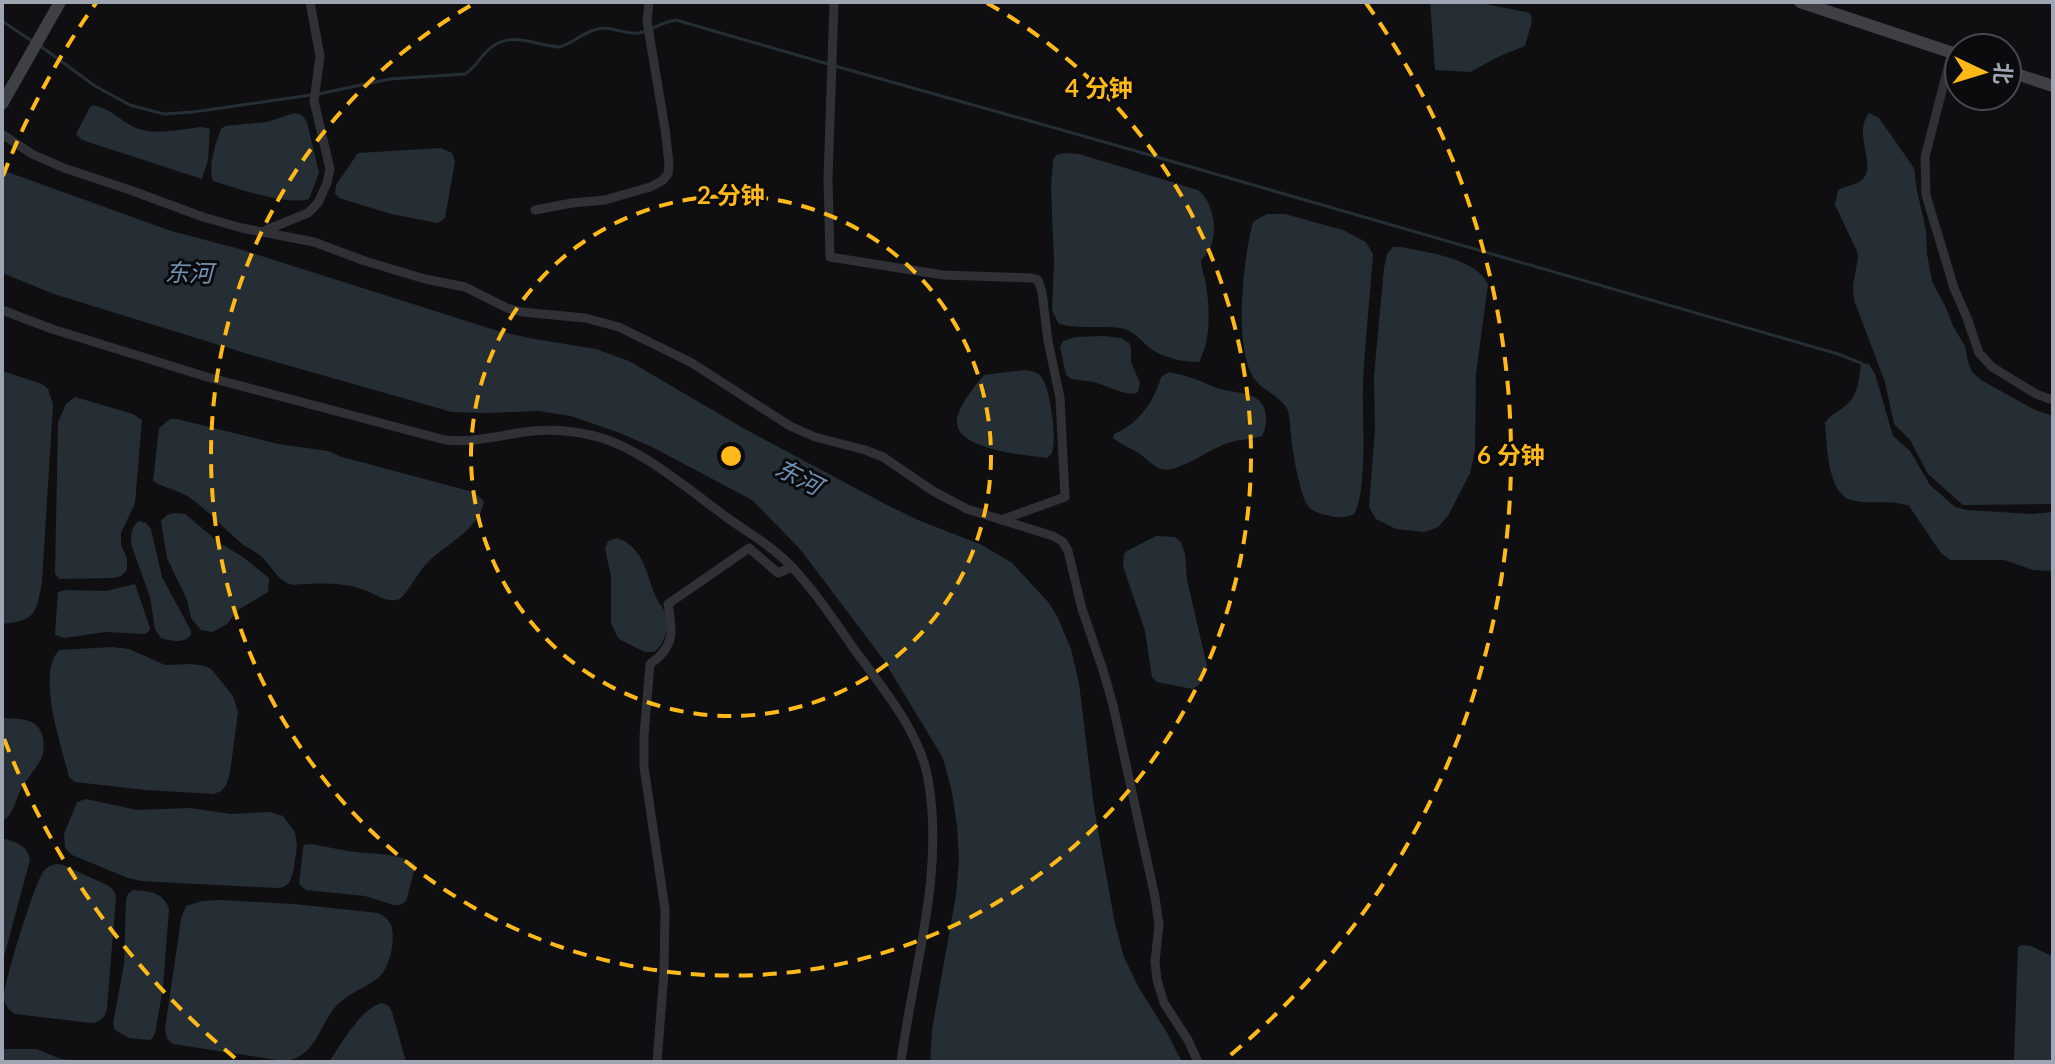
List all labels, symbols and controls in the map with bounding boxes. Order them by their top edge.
north arrow [1943,32,2023,112]
text: 北 [1989,62,2018,85]
text: 4 分钟 [1065,73,1133,102]
text: 2 分钟 [697,180,765,209]
water label: 东河 [165,257,217,287]
text: 6 分钟 [1477,440,1545,469]
centre of rings [717,442,745,470]
water label: 东河 [771,452,831,502]

